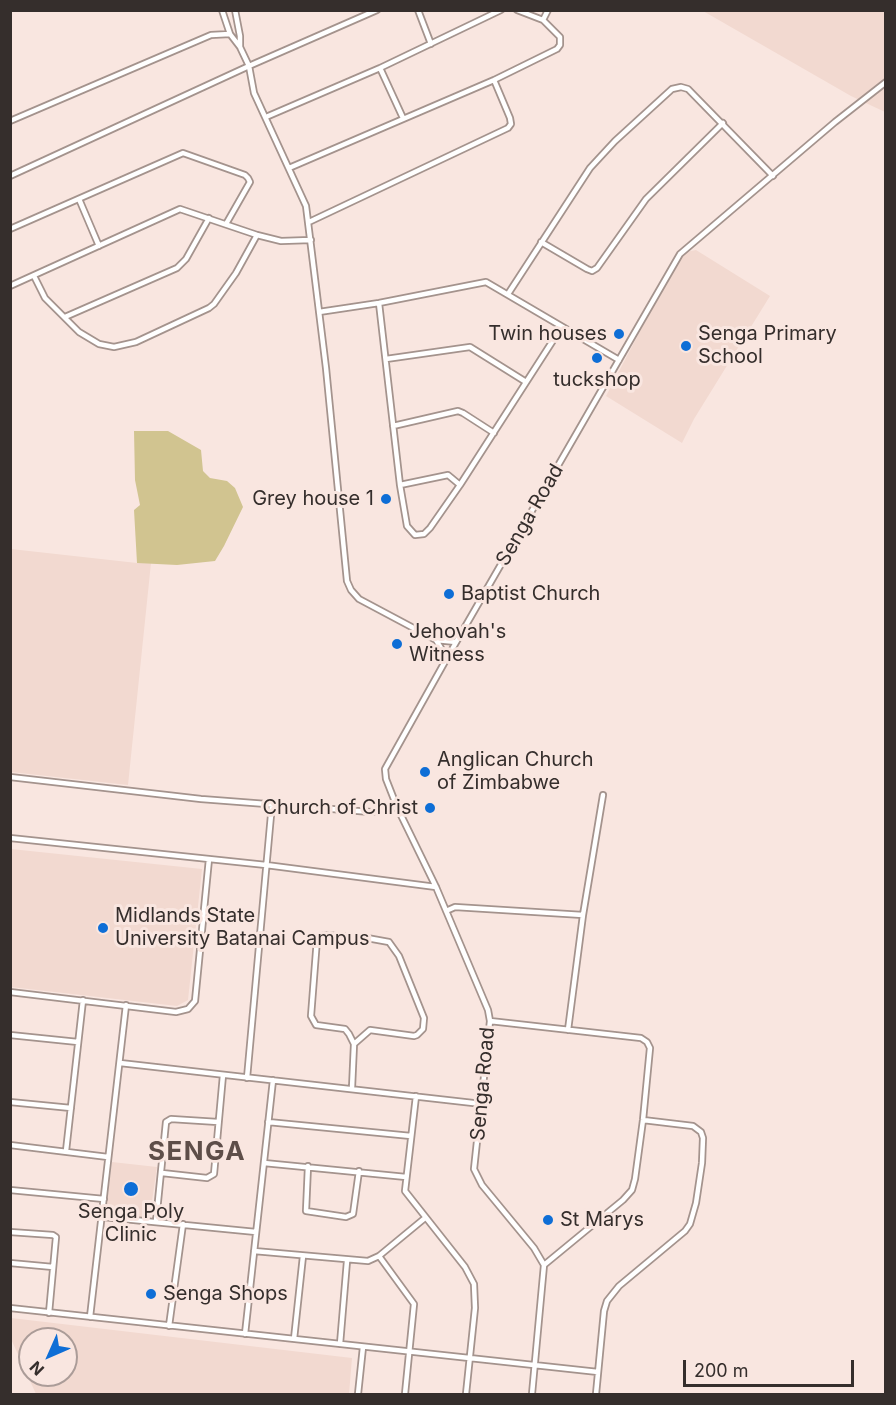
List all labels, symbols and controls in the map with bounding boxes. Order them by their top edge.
place label: Twin houses [488,322,607,346]
place label: Senga Primary School [698,322,837,369]
marker: Twin houses [612,327,626,341]
marker: Senga Primary School [679,339,693,353]
marker: tuckshop [590,351,604,365]
place label: tuckshop [553,368,641,392]
street label: Senga Road [491,460,569,570]
place label: Grey house 1 [252,487,374,511]
marker: Grey house 1 [379,492,393,506]
place label: Baptist Church [461,582,600,606]
marker: Baptist Church [442,587,456,601]
place label: Jehovah's Witness [409,620,506,667]
marker: Jehovah's Witness [390,637,404,651]
place label: Anglican Church of Zimbabwe [437,748,594,795]
marker: Anglican Church of Zimbabwe [418,765,432,779]
place label: Church of Christ [262,796,418,820]
marker: Church of Christ [423,801,437,815]
place label: Midlands State University Batanai Campus [115,904,369,951]
marker: Midlands State University Batanai Campus [96,921,110,935]
street label: Senga Road [466,1026,500,1142]
district label: SENGA [148,1136,246,1168]
marker: Senga Poly Clinic [122,1180,140,1198]
place label: Senga Poly Clinic [78,1200,184,1247]
place label: St Marys [560,1208,644,1232]
marker: St Marys [541,1213,555,1227]
place label: Senga Shops [163,1282,288,1306]
marker: Senga Shops [144,1287,158,1301]
north arrow [18,1327,78,1387]
scale bar [686,1348,857,1386]
text: N [25,1357,48,1380]
text: 200 m [694,1360,749,1381]

